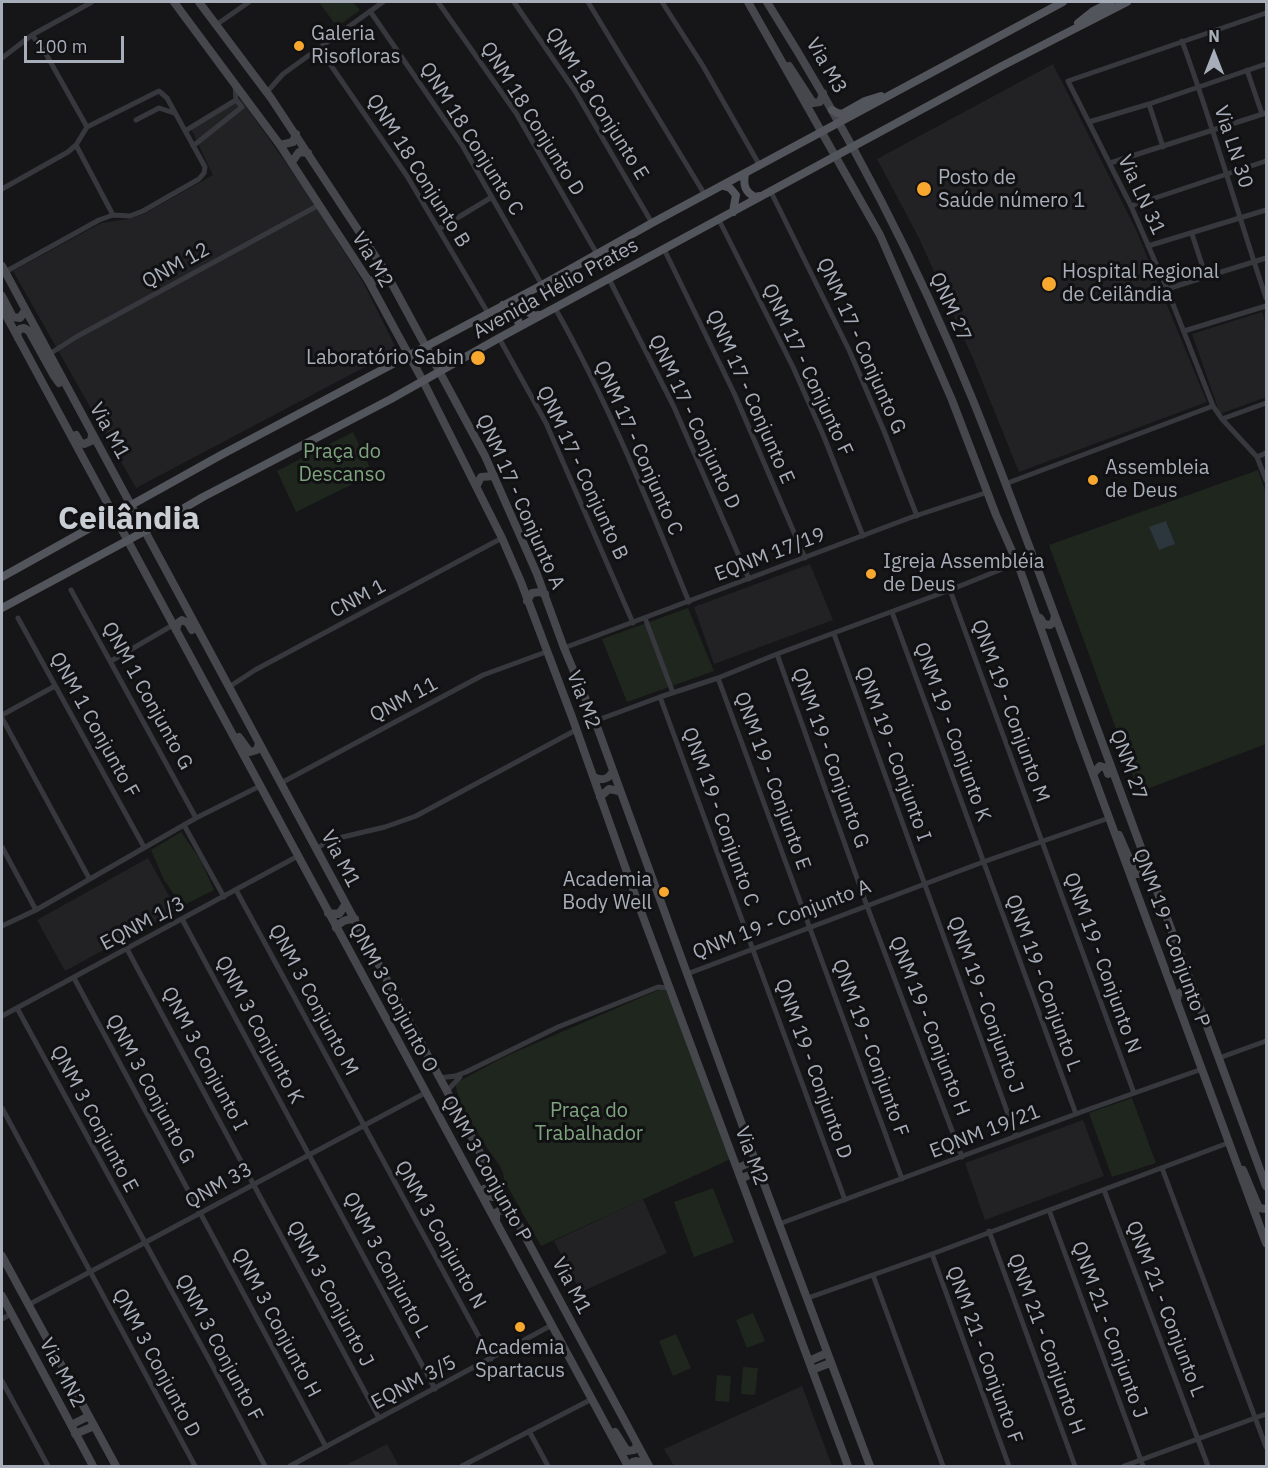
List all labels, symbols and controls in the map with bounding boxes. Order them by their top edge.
place label: Galeria Risofloras [311,22,400,69]
street label: QNM 18 Conjunto E [540,23,654,185]
scale bar [27,24,128,62]
north arrow [1184,24,1244,84]
text: N [1208,26,1220,46]
street label: Via M3 [800,34,852,98]
text: 100 m [35,35,87,58]
street label: QNM 18 Conjunto D [475,38,589,200]
marker: Galeria Risofloras [292,39,306,53]
street label: QNM 18 Conjunto C [414,58,528,220]
street label: QNM 18 Conjunto B [361,90,475,252]
street label: Via LN 30 [1208,103,1258,191]
street label: Via LN 31 [1112,151,1170,239]
place label: Posto de Saúde número 1 [938,166,1085,213]
marker: Posto de Saúde número 1 [915,180,933,198]
street label: Via M2 [346,228,398,292]
street label: Avenida Hélio Prates [469,234,643,344]
street label: QNM 12 [138,238,214,294]
street label: QNM 17 - Conjunto G [811,254,911,438]
place label: Hospital Regional de Ceilândia [1062,260,1219,307]
street label: QNM 27 [924,269,976,345]
marker: Hospital Regional de Ceilândia [1040,275,1058,293]
street label: QNM 17 - Conjunto F [757,280,857,460]
street label: QNM 17 - Conjunto E [701,306,799,488]
street label: QNM 17 - Conjunto D [643,331,745,513]
place label: Laboratório Sabin [306,346,464,370]
marker: Laboratório Sabin [469,349,487,367]
street label: QNM 17 - Conjunto C [589,357,687,539]
street label: QNM 17 - Conjunto B [531,382,633,564]
street label: Via M1 [84,399,134,463]
street label: QNM 17 - Conjunto A [471,411,569,593]
park label: Praça do Descanso [298,440,386,487]
place label: Assembleia de Deus [1105,456,1209,503]
marker: Assembleia de Deus [1086,473,1100,487]
district label: Ceilândia [58,501,200,539]
street label: EQNM 17/19 [711,523,829,587]
place label: Igreja Assembléia de Deus [883,550,1044,597]
marker: Igreja Assembléia de Deus [864,567,878,581]
street label: CNM 1 [326,574,390,624]
street label: QNM 19 - Conjunto M [966,616,1054,806]
street label: QNM 1 Conjunto G [96,618,198,774]
street label: QNM 19 - Conjunto K [908,639,996,825]
street label: QNM 1 Conjunto F [44,648,144,802]
street label: QNM 19 - Conjunto I [850,663,936,845]
street label: QNM 19 - Conjunto G [786,665,874,851]
street label: Via M2 [561,667,605,733]
street label: QNM 11 [366,672,442,728]
street label: QNM 19 - Conjunto E [729,689,815,873]
street label: QNM 19 - Conjunto C [676,724,764,910]
street label: QNM 27 [1104,726,1152,804]
street label: Via M1 [315,827,365,891]
street label: QNM 19 - Conjunto P [1128,845,1214,1031]
place label: Academia Body Well [562,868,652,915]
street label: QNM 19 - Conjunto N [1058,869,1146,1057]
street label: QNM 19 - Conjunto A [689,875,875,965]
marker: Academia Body Well [657,885,671,899]
street label: QNM 19 - Conjunto L [1000,891,1086,1075]
street label: EQNM 1/3 [96,892,190,956]
street label: QNM 19 - Conjunto J [942,913,1028,1097]
street label: QNM 3 Conjunto O [344,919,442,1077]
street label: QNM 3 Conjunto M [263,920,363,1080]
street label: QNM 19 - Conjunto H [884,933,974,1119]
street label: QNM 3 Conjunto K [210,952,308,1108]
street label: QNM 19 - Conjunto F [827,956,913,1140]
street label: QNM 19 - Conjunto D [769,976,857,1162]
street label: QNM 3 Conjunto I [156,983,252,1135]
street label: QNM 3 Conjunto G [101,1010,199,1168]
street label: QNM 3 Conjunto E [45,1041,143,1197]
street label: QNM 3 Conjunto P [436,1092,536,1246]
park label: Praça do Trabalhador [535,1099,643,1146]
street label: EQNM 19/21 [926,1100,1044,1164]
street label: Via M2 [729,1123,773,1189]
street label: QNM 3 Conjunto N [389,1157,491,1313]
street label: QNM 33 [181,1158,257,1214]
street label: QNM 3 Conjunto L [337,1188,435,1342]
street label: QNM 3 Conjunto J [281,1217,379,1371]
street label: QNM 21 - Conjunto L [1120,1218,1210,1400]
street label: QNM 21 - Conjunto J [1066,1238,1152,1422]
street label: QNM 3 Conjunto H [227,1244,325,1402]
street label: QNM 21 - Conjunto H [1002,1250,1090,1438]
street label: Via M1 [546,1254,596,1318]
street label: QNM 21 - Conjunto F [941,1263,1027,1447]
street label: QNM 3 Conjunto F [170,1271,268,1425]
street label: QNM 3 Conjunto D [107,1285,205,1441]
marker: Academia Spartacus [513,1320,527,1334]
street label: Via MN2 [34,1334,90,1412]
place label: Academia Spartacus [475,1336,565,1383]
street label: EQNM 3/5 [367,1351,461,1415]

